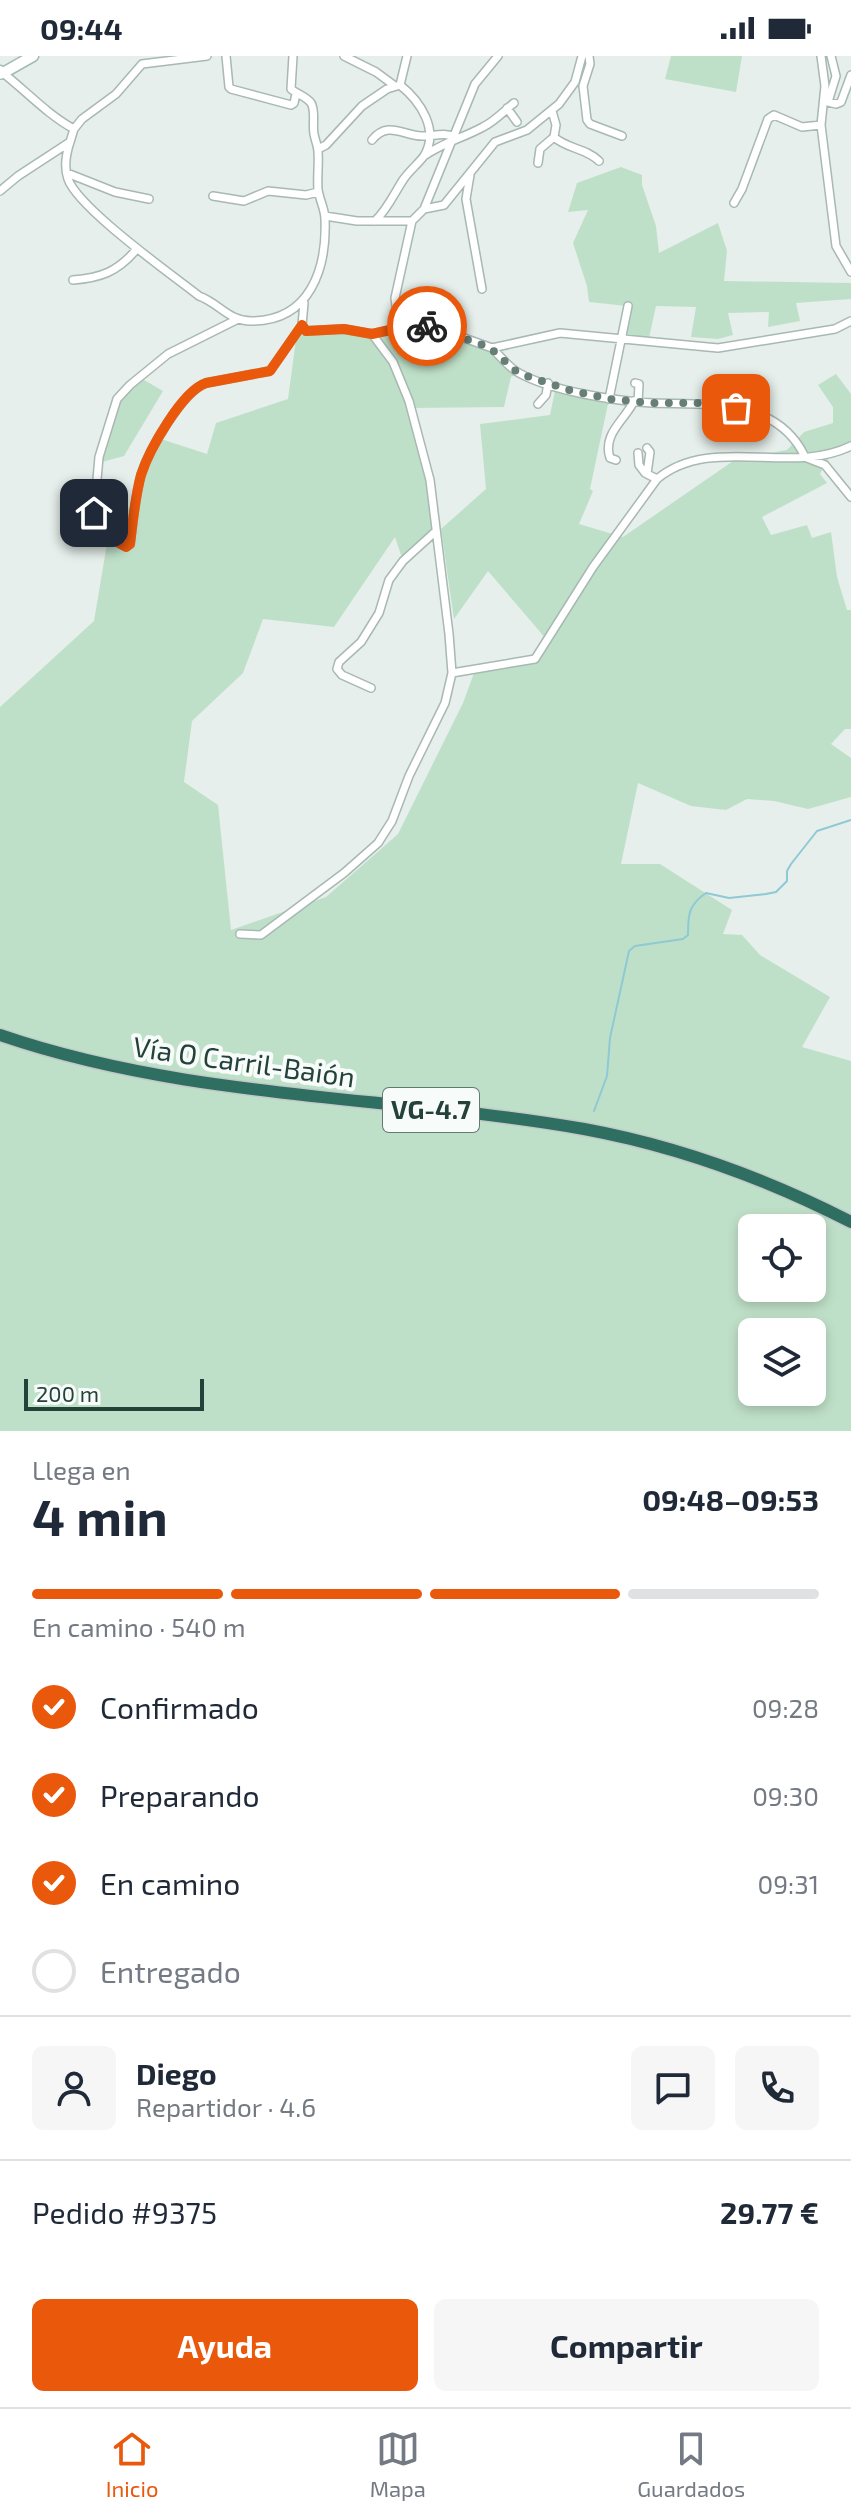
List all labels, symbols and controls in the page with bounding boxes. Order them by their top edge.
text: 09:44 [40,10,123,46]
courier [387,286,467,366]
icon: bike [405,304,449,348]
pin [702,374,770,442]
icon: bag [714,386,758,430]
pin [60,479,128,547]
icon: home [72,491,116,535]
street label: Vía O Carril-Baión [131,1029,357,1093]
road number: VG-4.7 [383,1088,479,1132]
map controls [738,1214,826,1406]
button: locate [738,1214,826,1302]
button: layers [738,1318,826,1406]
scale bar [24,1375,204,1411]
text: 200 m [36,1380,99,1406]
text: Llega en [32,1454,131,1485]
text: 09:48–09:53 [642,1481,819,1517]
text: 4 min [32,1484,168,1546]
text: En camino · 540 m [32,1611,245,1642]
icon: check [32,1685,76,1729]
text: Confirmado [100,1689,259,1725]
text: 09:28 [752,1692,819,1723]
icon: check [32,1773,76,1817]
text: Preparando [100,1777,259,1813]
text: 09:30 [752,1780,819,1811]
icon: check [32,1861,76,1905]
text: En camino [100,1865,240,1901]
text: 09:31 [758,1868,819,1899]
text: Entregado [100,1953,241,1989]
button: person [32,2046,116,2130]
button: chat [631,2046,715,2130]
button: phone [735,2046,819,2130]
text: Diego [136,2055,217,2091]
text: Repartidor · 4.6 [136,2091,316,2122]
text: Pedido #9375 [32,2194,217,2230]
text: 29.77 € [720,2194,819,2230]
button: Ayuda [32,2299,418,2391]
button: Compartir [434,2299,819,2391]
tab: Inicio [106,2427,158,2501]
tab: Mapa [370,2427,426,2501]
tab: Guardados [637,2427,745,2501]

